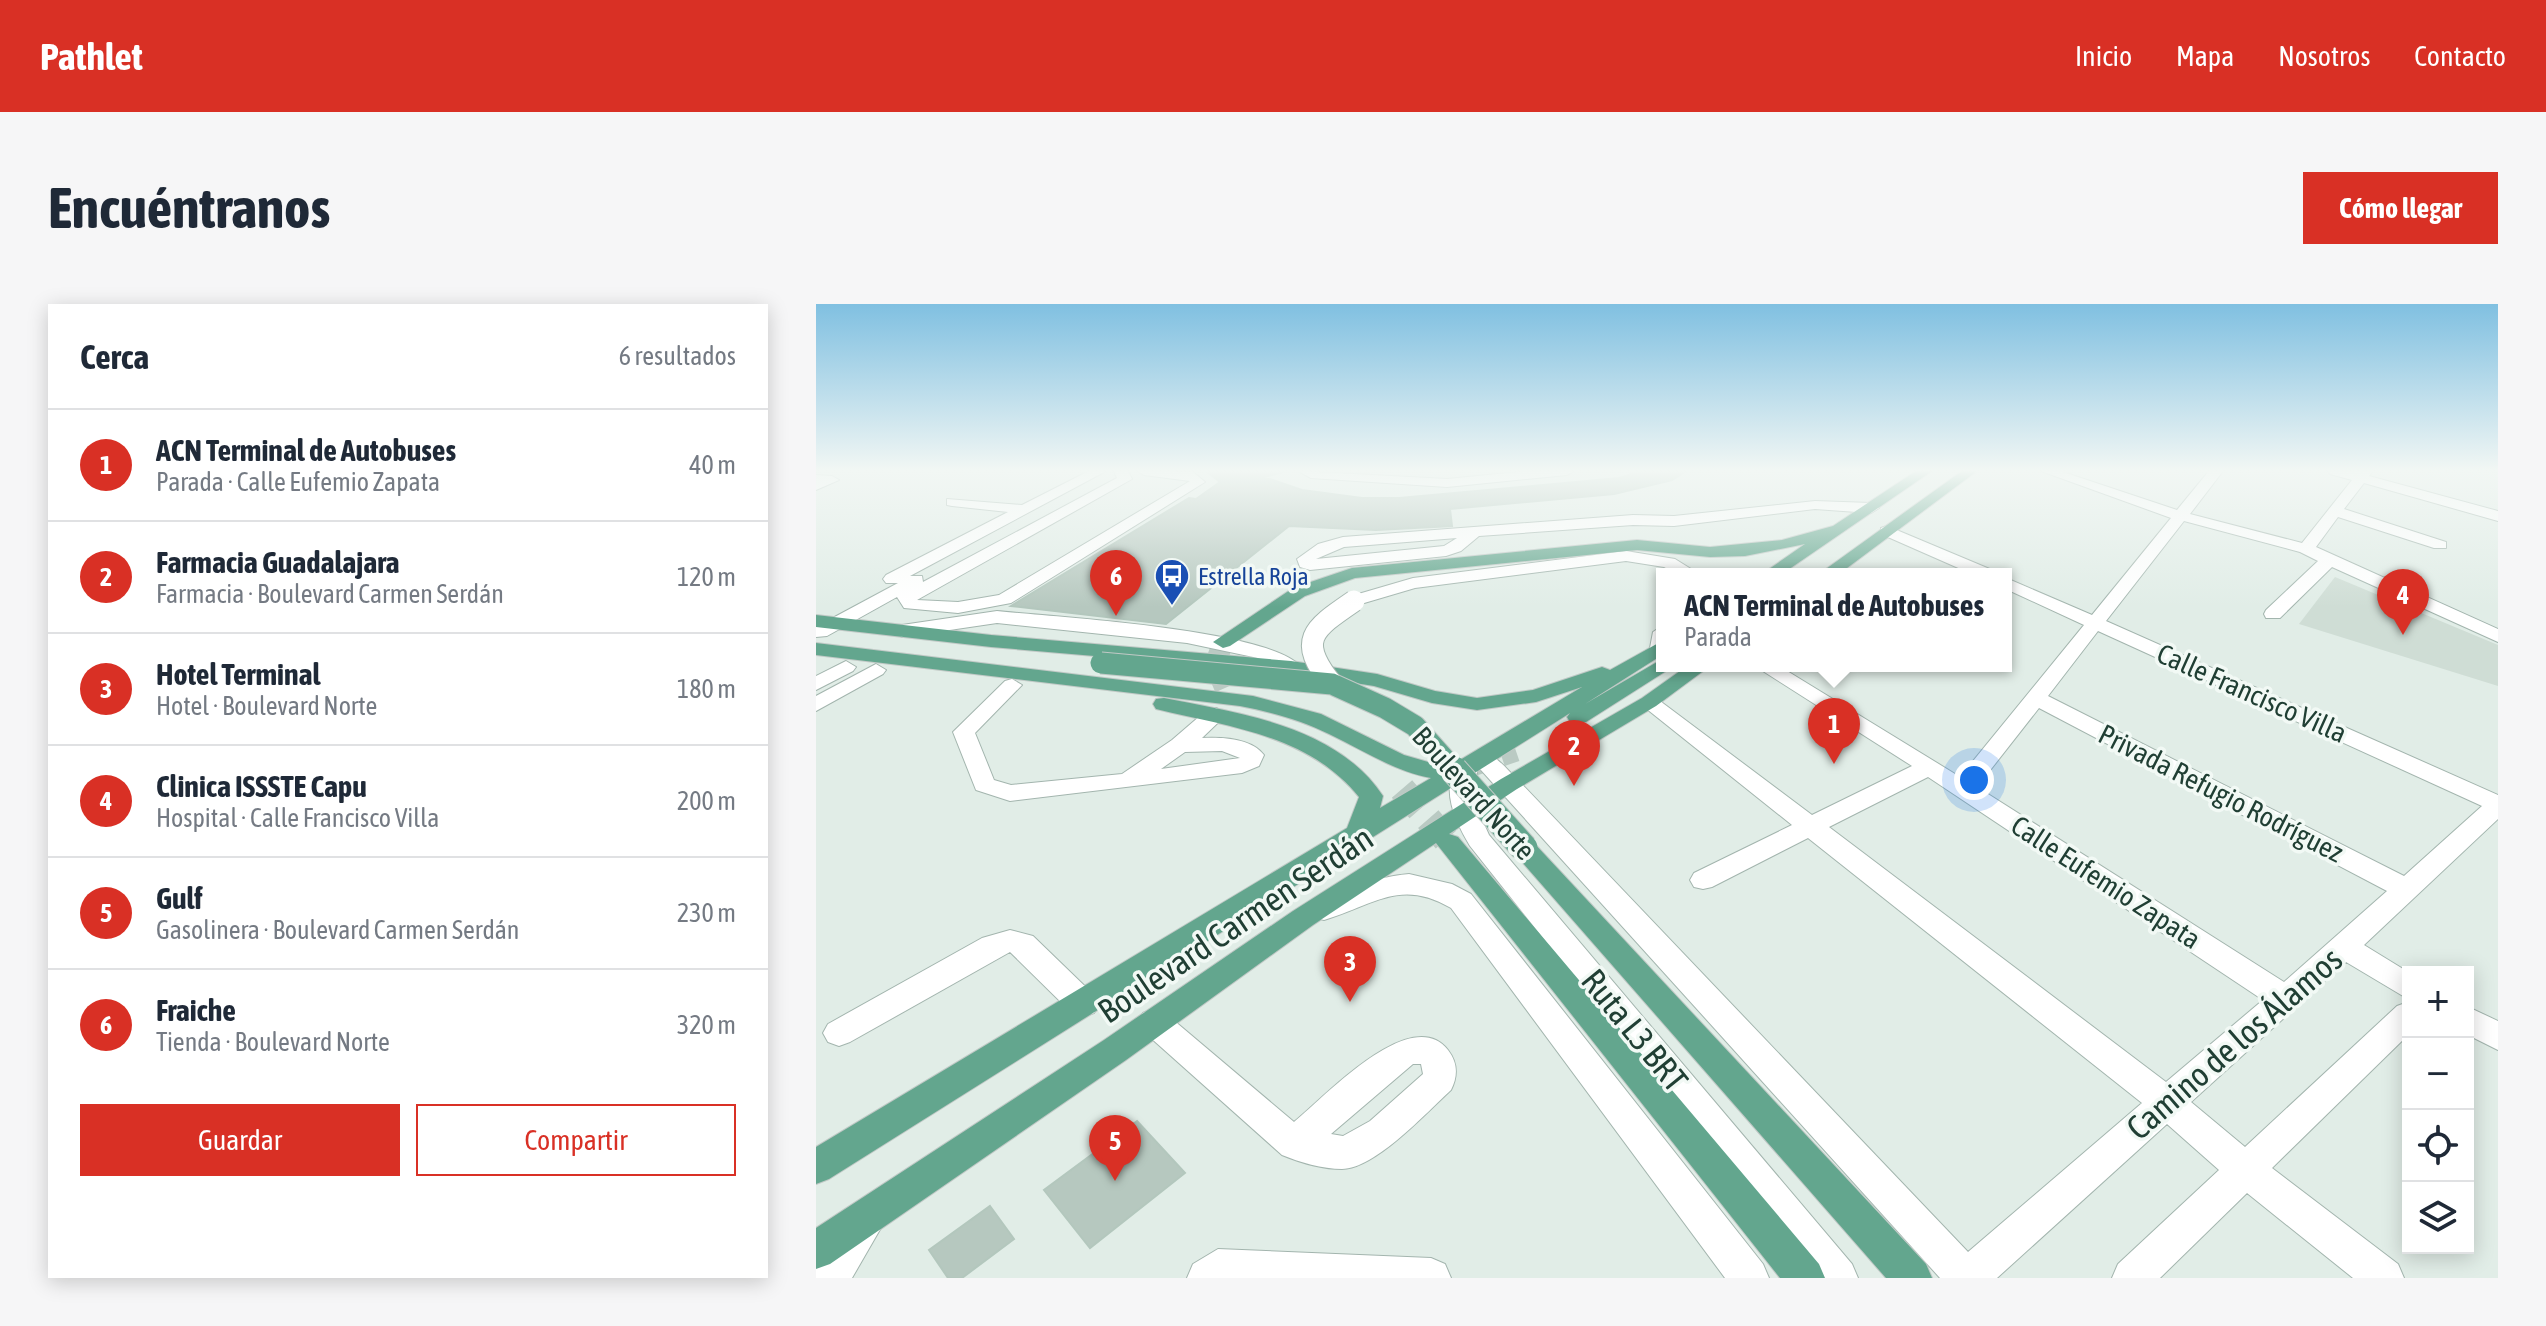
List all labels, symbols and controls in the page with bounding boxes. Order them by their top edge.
text: Pathlet [40,35,143,78]
text: Inicio [2075,40,2132,72]
text: Mapa [2176,40,2234,72]
text: Nosotros [2278,40,2370,72]
text: Contacto [2414,40,2506,72]
button: Cómo llegar [2303,172,2498,244]
text: Encuéntranos [48,176,330,240]
text: Cerca [80,337,149,376]
text: 6 resultados [619,341,736,371]
text: ACN Terminal de Autobuses [156,433,456,467]
text: 1 [100,450,112,480]
text: 40 m [689,450,736,480]
text: Parada · Calle Eufemio Zapata [156,467,440,497]
text: Farmacia Guadalajara [156,545,399,579]
pin: 6 [1090,550,1142,616]
bus stop icon: Estrella Roja [1153,557,1191,607]
text: 2 [100,562,112,592]
text: 120 m [677,562,736,592]
place label: Estrella Roja [1198,563,1309,590]
popup [1656,568,2012,672]
pin: 4 [2377,569,2429,635]
text: Farmacia · Boulevard Carmen Serdán [156,579,504,609]
text: ACN Terminal de Autobuses [1684,588,1984,622]
text: Parada [1684,622,1752,652]
street label: Calle Francisco Villa [2152,637,2352,749]
text: Hotel Terminal [156,657,320,691]
text: 3 [100,674,112,704]
text: 180 m [677,674,736,704]
text: Hotel · Boulevard Norte [156,691,377,721]
pin: 1 [1808,698,1860,764]
street label: Privada Refugio Rodríguez [2094,718,2348,868]
street label: Boulevard Norte [1406,720,1542,866]
pin: 2 [1548,720,1600,786]
your location [1954,760,1994,800]
text: Clinica ISSSTE Capu [156,769,367,803]
text: 4 [100,786,112,816]
text: 200 m [677,786,736,816]
text: Hospital · Calle Francisco Villa [156,803,439,833]
street label: Calle Eufemio Zapata [2005,809,2207,955]
street label: Boulevard Carmen Serdán [1090,818,1380,1030]
text: Gulf [156,881,203,915]
text: 5 [100,898,112,928]
text: 230 m [677,898,736,928]
text: Gasolinera · Boulevard Carmen Serdán [156,915,519,945]
pin: 3 [1324,936,1376,1002]
street label: Camino de los Álamos [2119,939,2349,1147]
street label: Ruta L3 BRT [1574,961,1696,1099]
map controls [2402,966,2474,1254]
button: + [2402,966,2474,1038]
text: Fraiche [156,993,236,1027]
text: 6 [100,1010,112,1040]
text: 320 m [677,1010,736,1040]
text: Tienda · Boulevard Norte [156,1027,390,1057]
button: − [2402,1038,2474,1110]
button: Guardar [80,1104,400,1176]
button: Compartir [416,1104,736,1176]
button: locate [2402,1110,2474,1182]
pin: 5 [1089,1115,1141,1181]
button: layers [2402,1182,2474,1254]

